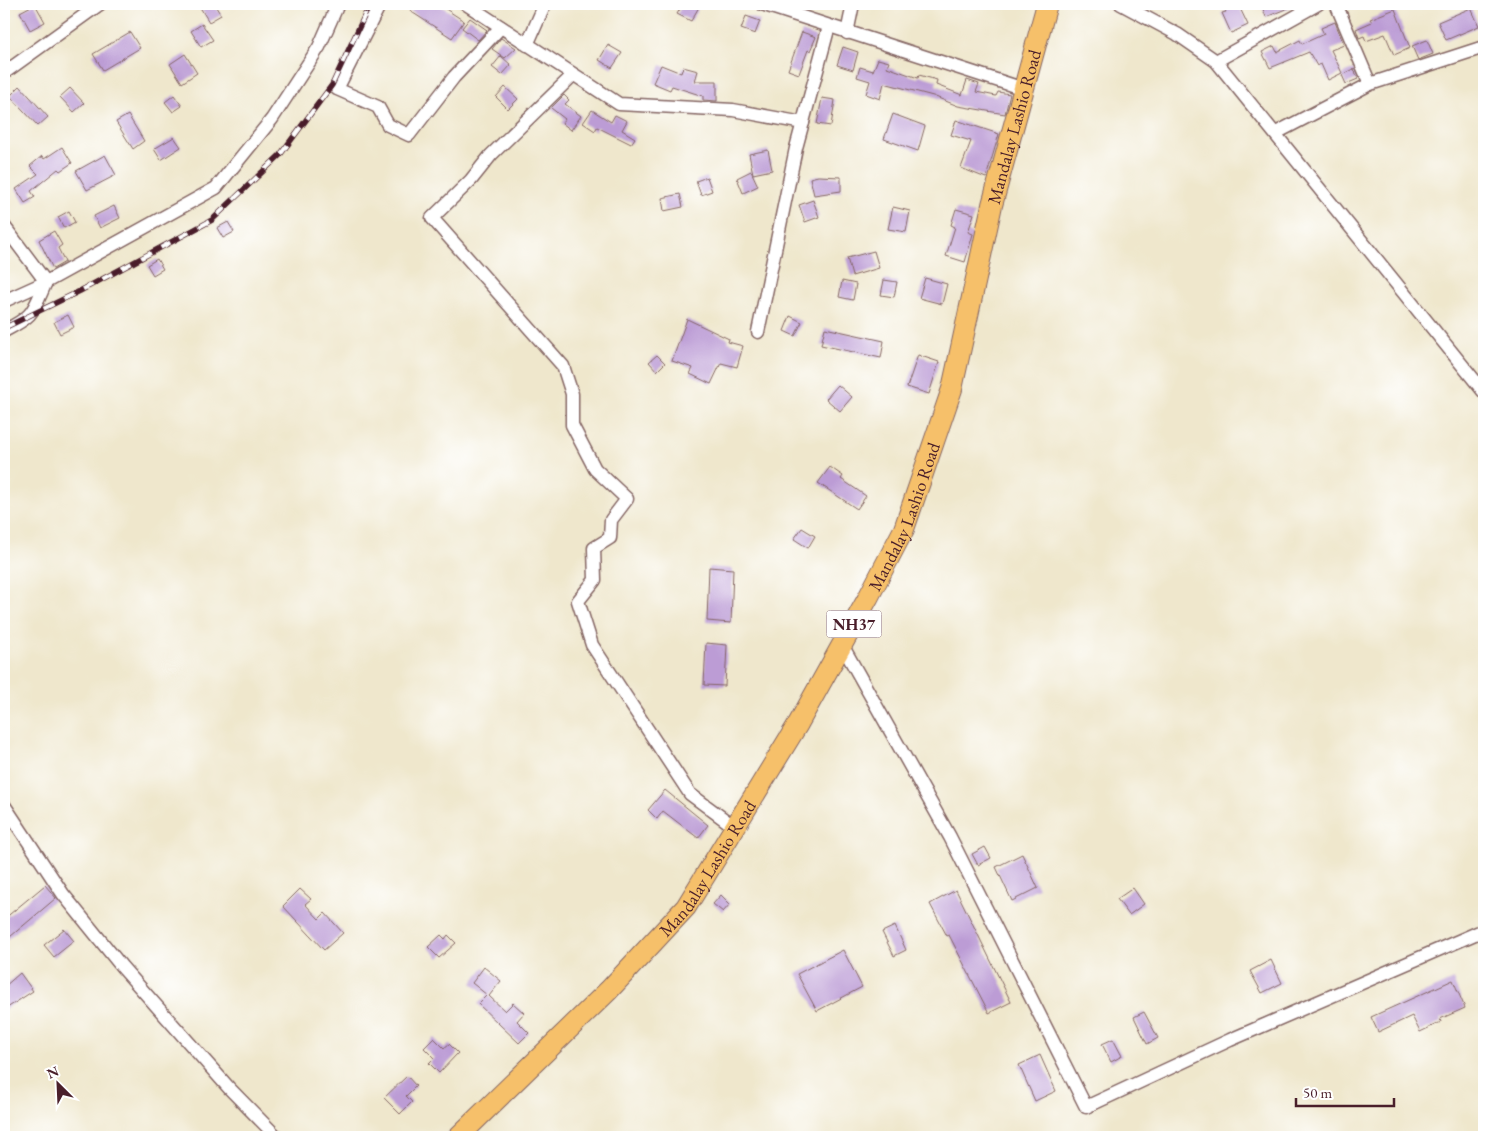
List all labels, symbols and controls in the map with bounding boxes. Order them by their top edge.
street label: Mandalay Lashio Road [981,46,1046,206]
street label: Mandalay Lashio Road [862,438,945,595]
road number: NH37 [826,610,882,638]
street label: Mandalay Lashio Road [653,795,761,941]
north arrow [32,1058,82,1108]
text: N [44,1061,62,1083]
scale bar [1296,1076,1393,1108]
text: 50 m [1303,1083,1332,1102]

